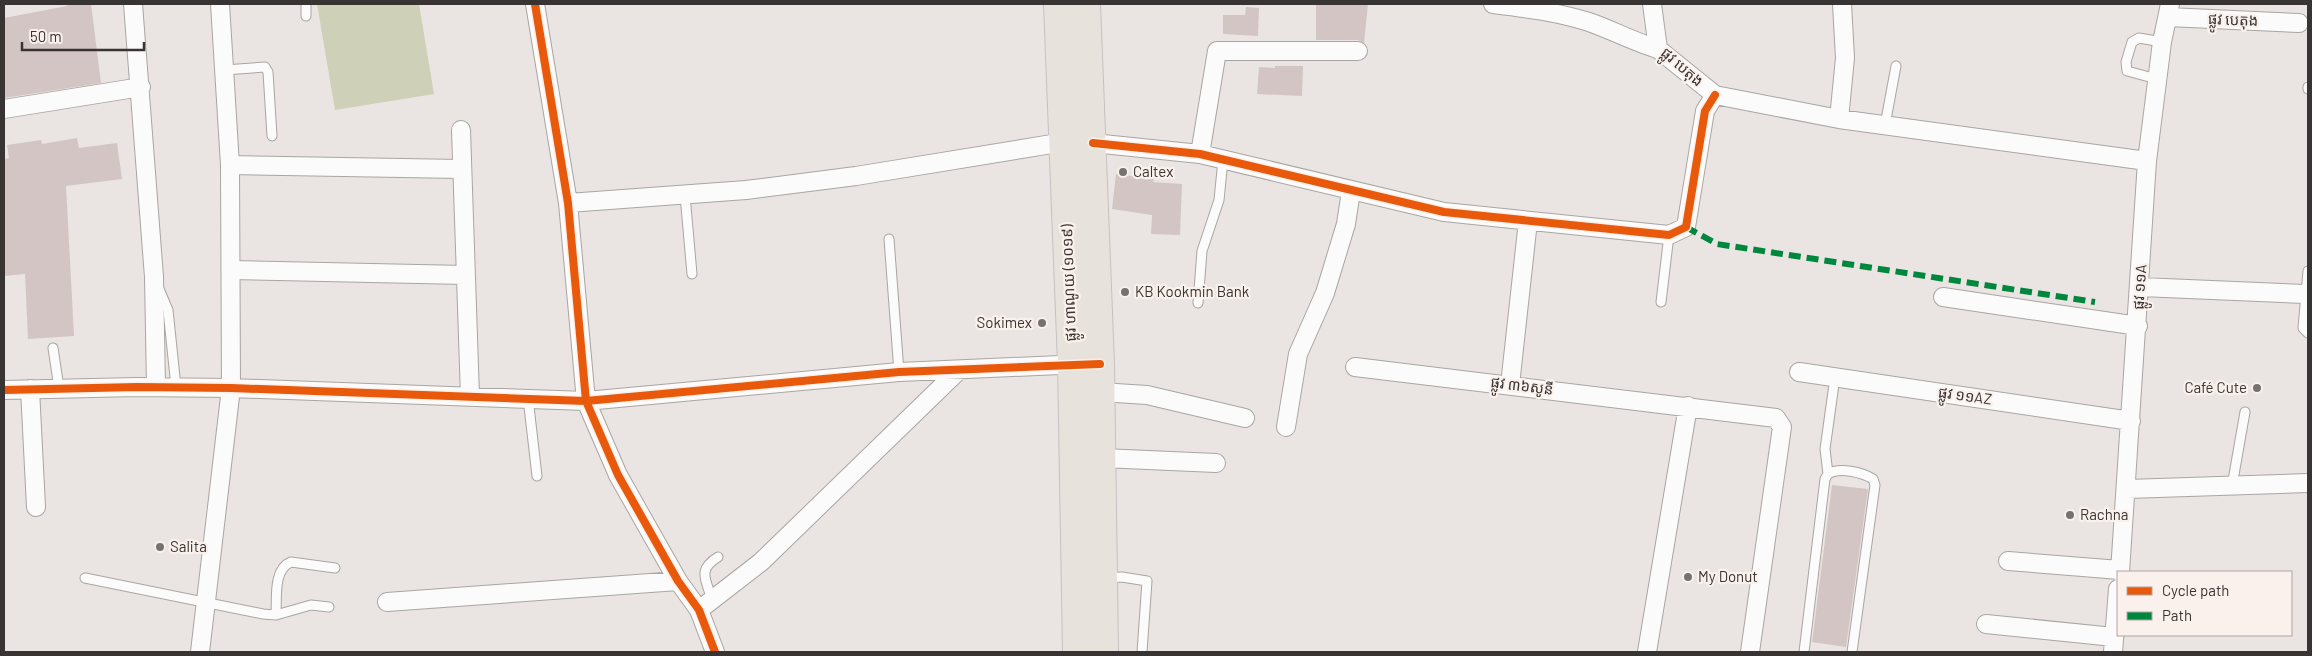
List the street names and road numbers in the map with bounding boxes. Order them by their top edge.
street label: ផ្លូវ បេតុង [2207,9,2258,34]
street label: ផ្លូវ បេតុង [1654,43,1708,94]
street label: ផ្លូវ ហាណូយ (១០១៩) [1057,224,1084,342]
street label: ផ្លូវ ១១A [2128,264,2155,311]
street label: ផ្លូវ ៣៦សូនី [1489,372,1555,403]
street label: ផ្លូវ ១១AZ [1936,382,1993,413]

